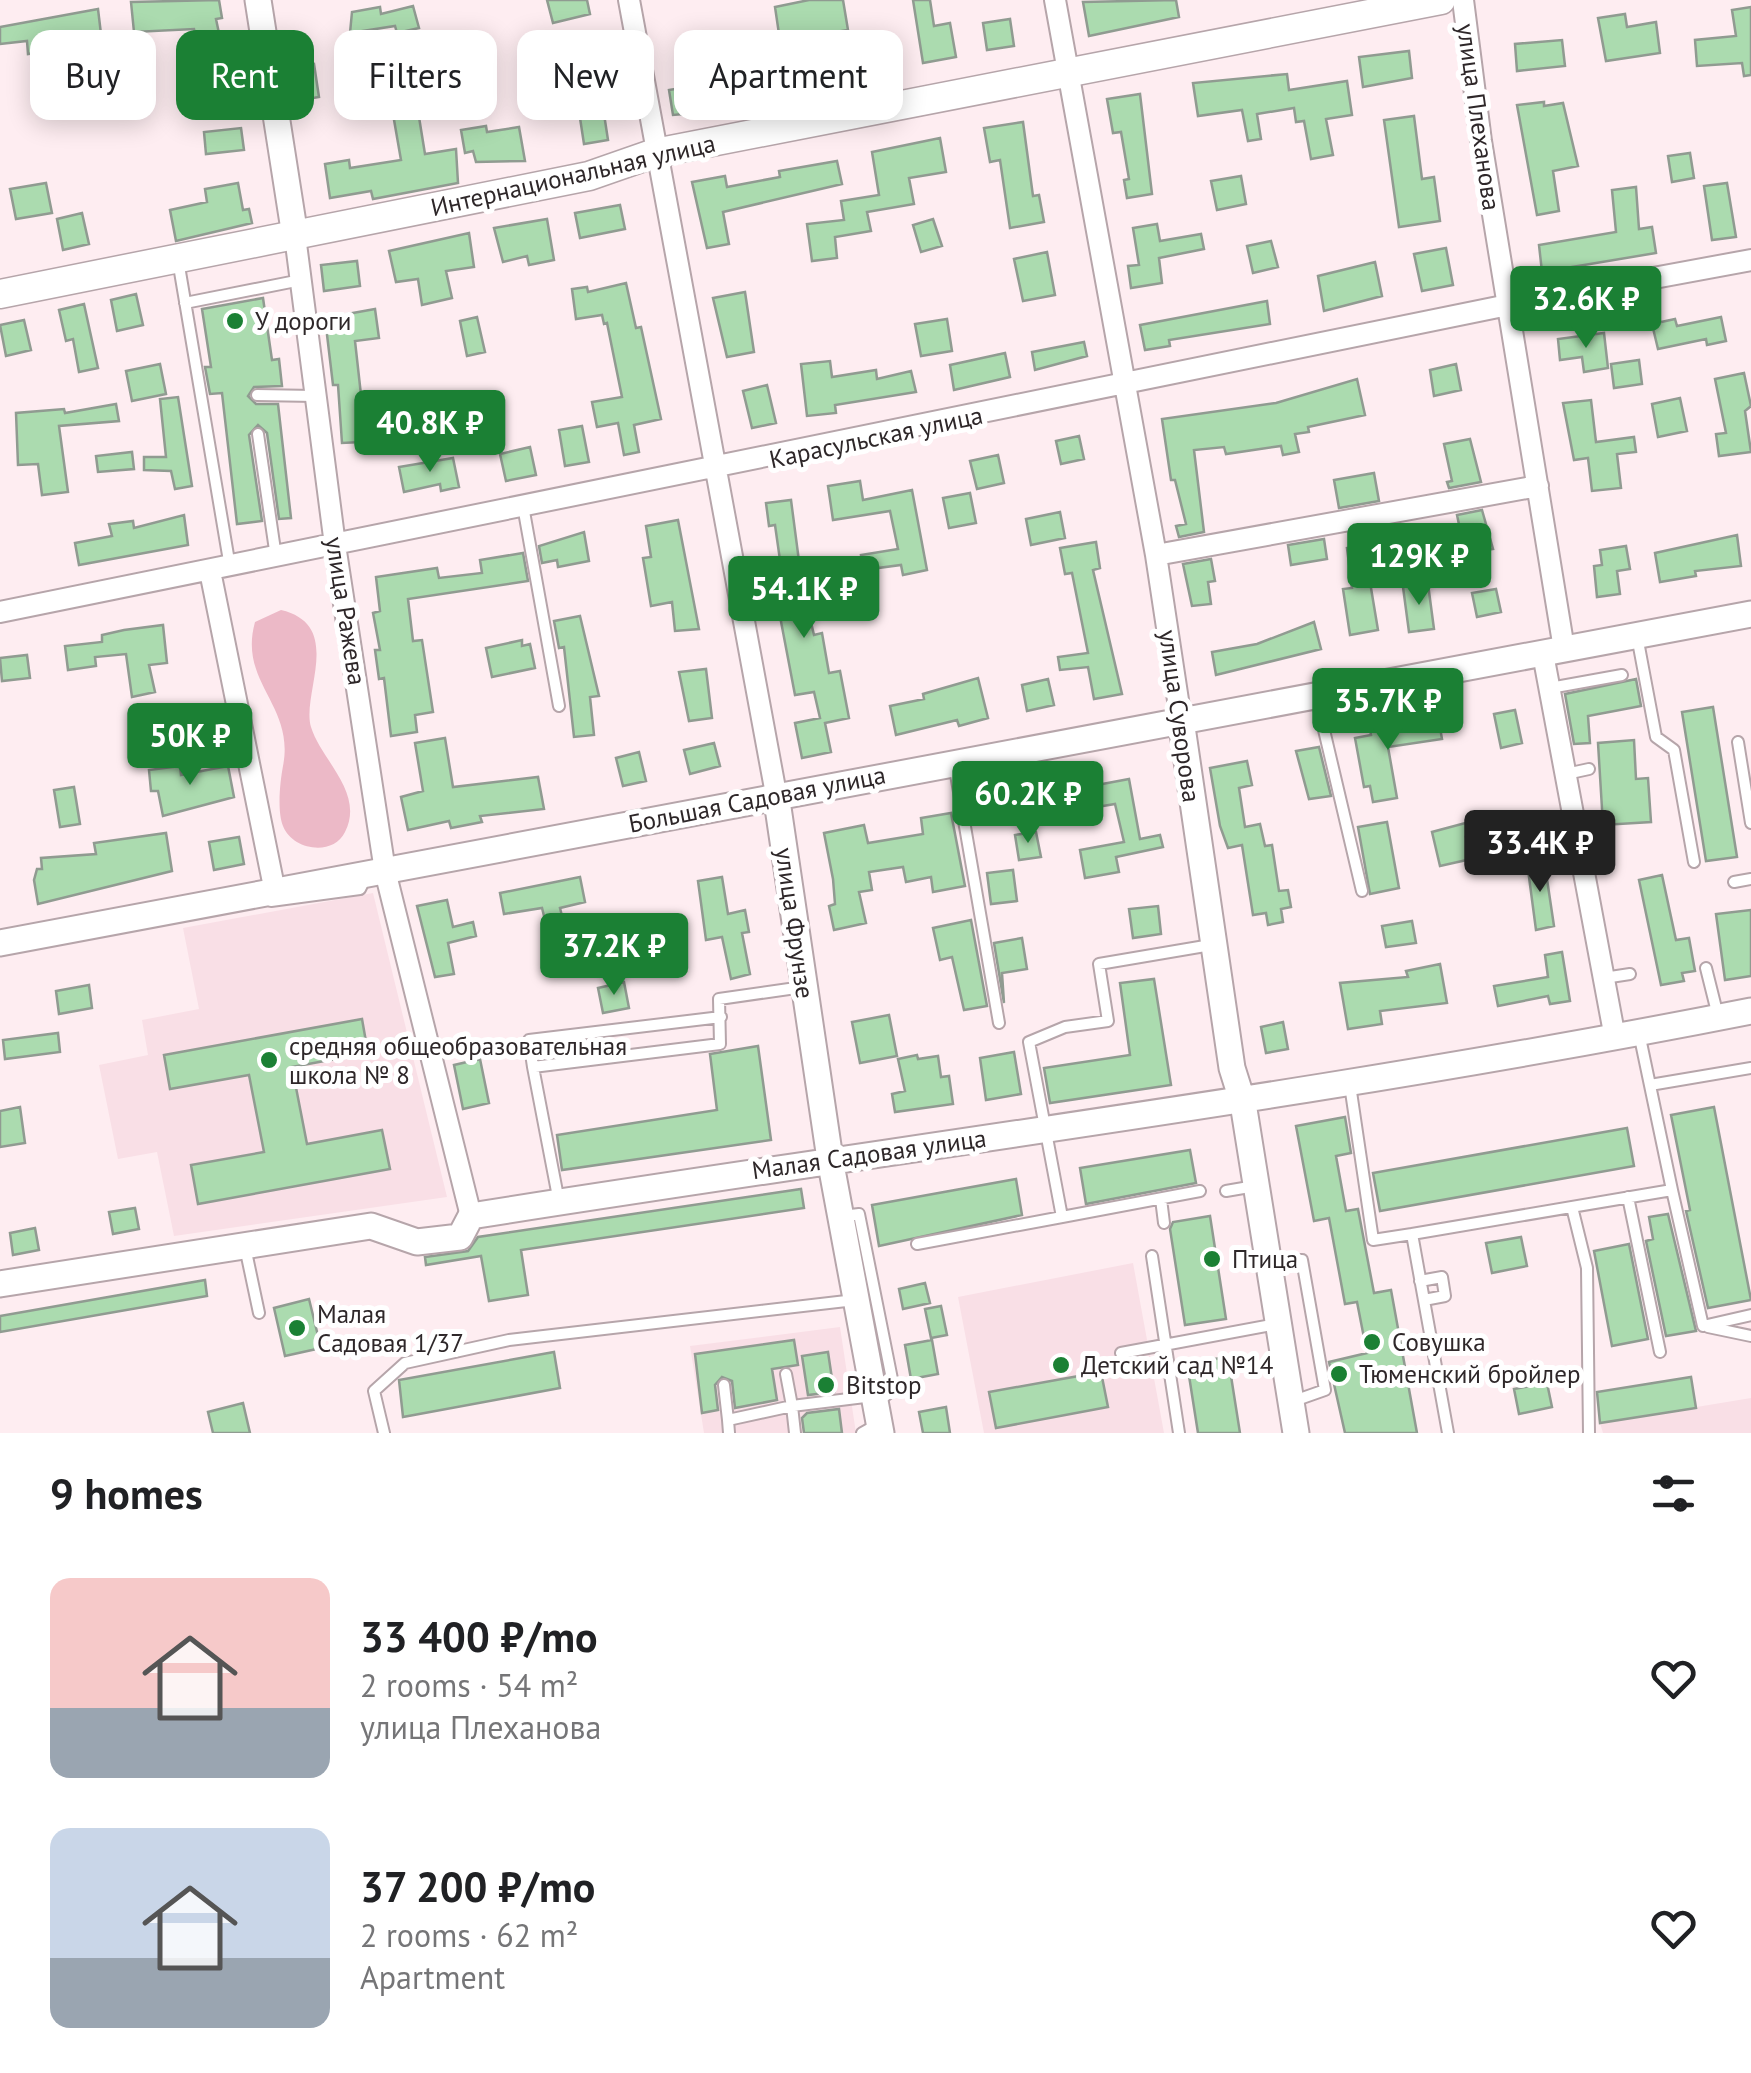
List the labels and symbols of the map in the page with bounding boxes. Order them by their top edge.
street label: улица Плеханова [1450,21,1508,213]
street label: Интернациональная улица [428,127,718,223]
pin: 32.6K ₽ [1494,266,1678,351]
place label: У дороги [255,305,351,337]
marker: У дороги [224,310,246,332]
pin: 40.8K ₽ [338,390,522,475]
street label: Карасульская улица [766,399,986,475]
pin: 129K ₽ [1338,523,1500,608]
street label: улица Ражева [318,535,374,687]
pin: 54.1K ₽ [712,556,896,641]
street label: улица Суворова [1152,628,1208,804]
pin: 35.7K ₽ [1296,668,1480,753]
pin: 50K ₽ [120,703,260,788]
street label: Большая Садовая улица [626,758,888,840]
pin: 60.2K ₽ [936,761,1120,846]
pin: 33.4K ₽ [1448,810,1632,895]
street label: улица Фрунзе [769,846,821,1000]
pin: 37.2K ₽ [522,913,706,998]
place label: средняя общеобразовательная школа № 8 [289,1030,627,1091]
marker: средняя общеобразовательная школа № 8 [258,1049,280,1071]
street label: Малая Садовая улица [750,1122,988,1186]
place label: Птица [1232,1243,1298,1275]
marker: Птица [1201,1248,1223,1270]
place label: Малая Садовая 1/37 [317,1298,464,1359]
marker: Малая Садовая 1/37 [286,1317,308,1339]
place label: Совушка [1392,1326,1486,1358]
marker: Совушка [1361,1331,1383,1353]
place label: Детский сад №14 [1081,1349,1274,1381]
marker: Детский сад №14 [1050,1354,1072,1376]
place label: Тюменский бройлер [1359,1358,1580,1390]
marker: Тюменский бройлер [1328,1363,1350,1385]
place label: Bitstop [846,1369,921,1401]
marker: Bitstop [815,1374,837,1396]

